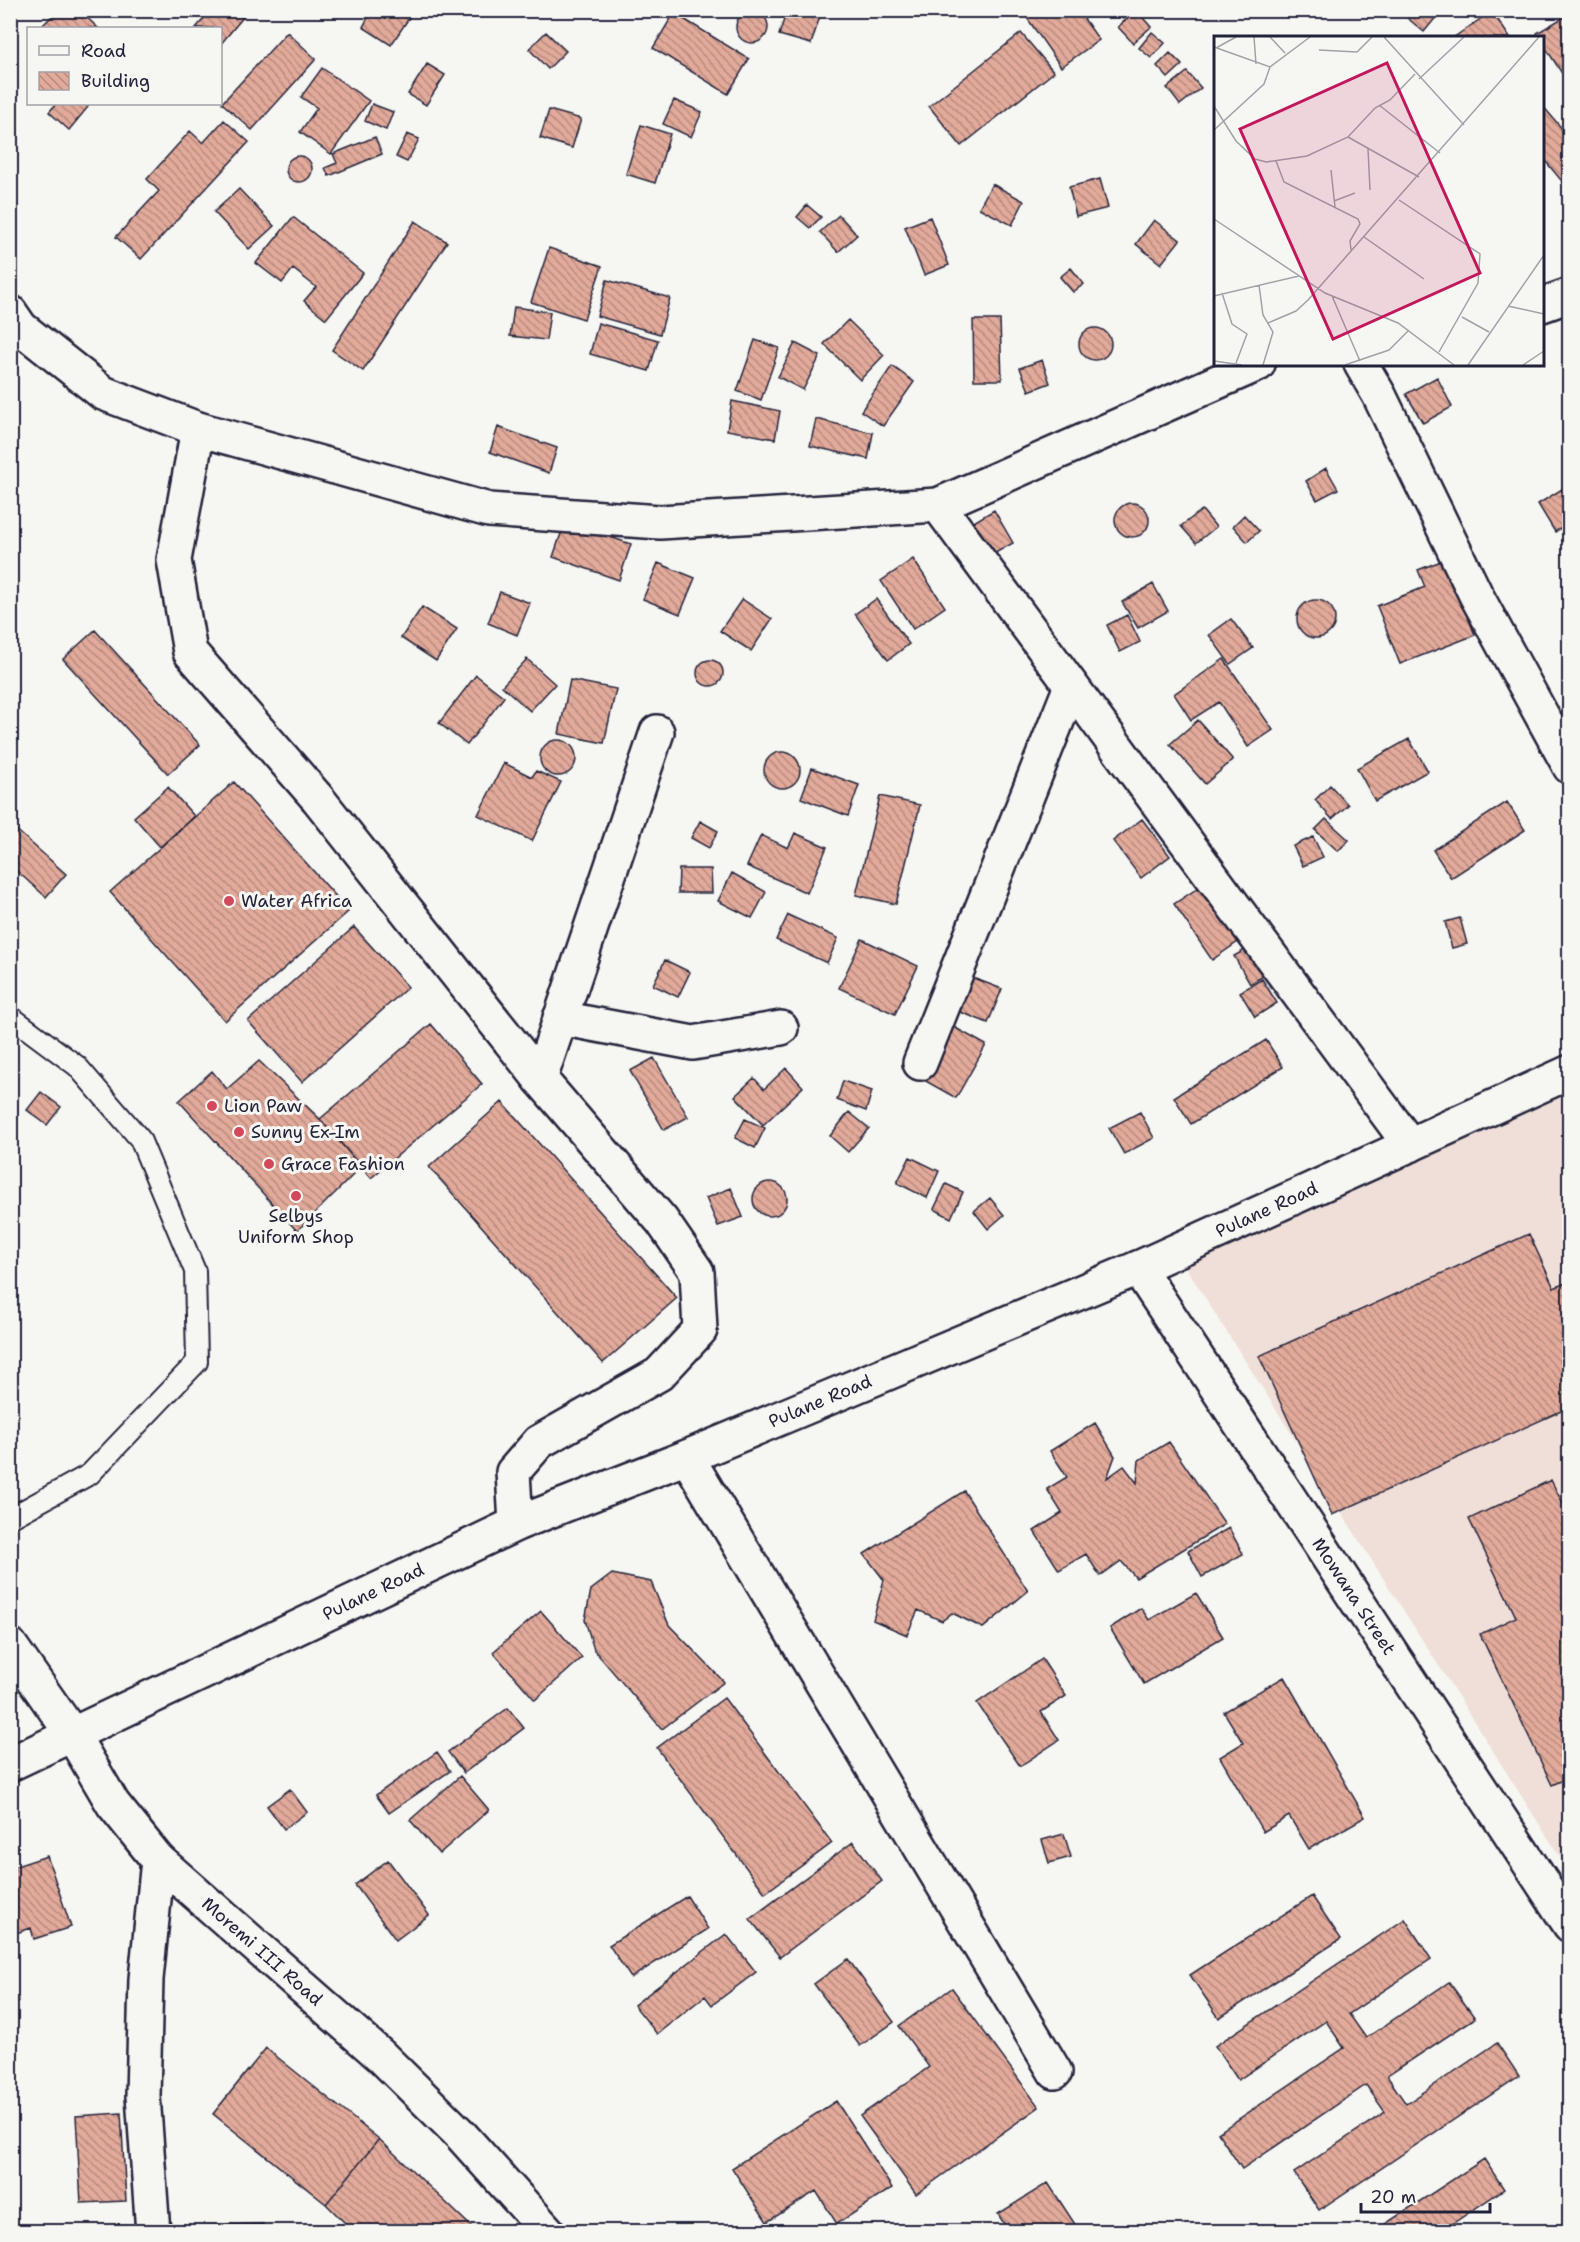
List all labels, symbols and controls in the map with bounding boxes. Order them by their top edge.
legend [27,27,222,105]
inset map [1214,36,1544,366]
text: Road [81,39,126,63]
text: Building [81,69,150,93]
place label: Water Africa [241,889,352,913]
marker: Water Africa [222,894,236,908]
place label: Lion Paw [224,1094,303,1118]
marker: Lion Paw [205,1099,219,1113]
place label: Sunny Ex-Im [251,1120,360,1144]
marker: Sunny Ex-Im [232,1125,246,1139]
place label: Grace Fashion [281,1152,405,1176]
marker: Grace Fashion [262,1157,276,1171]
street label: Pulane Road [1212,1176,1322,1243]
marker: Selbys Uniform Shop [289,1189,303,1203]
place label: Selbys Uniform Shop [238,1204,354,1249]
street label: Pulane Road [765,1369,875,1434]
street label: Mowana Street [1307,1533,1401,1660]
street label: Pulane Road [318,1557,428,1626]
street label: Moremi III Road [196,1892,328,2011]
scale bar [1361,2176,1490,2214]
text: 20 m [1370,2185,1416,2209]

